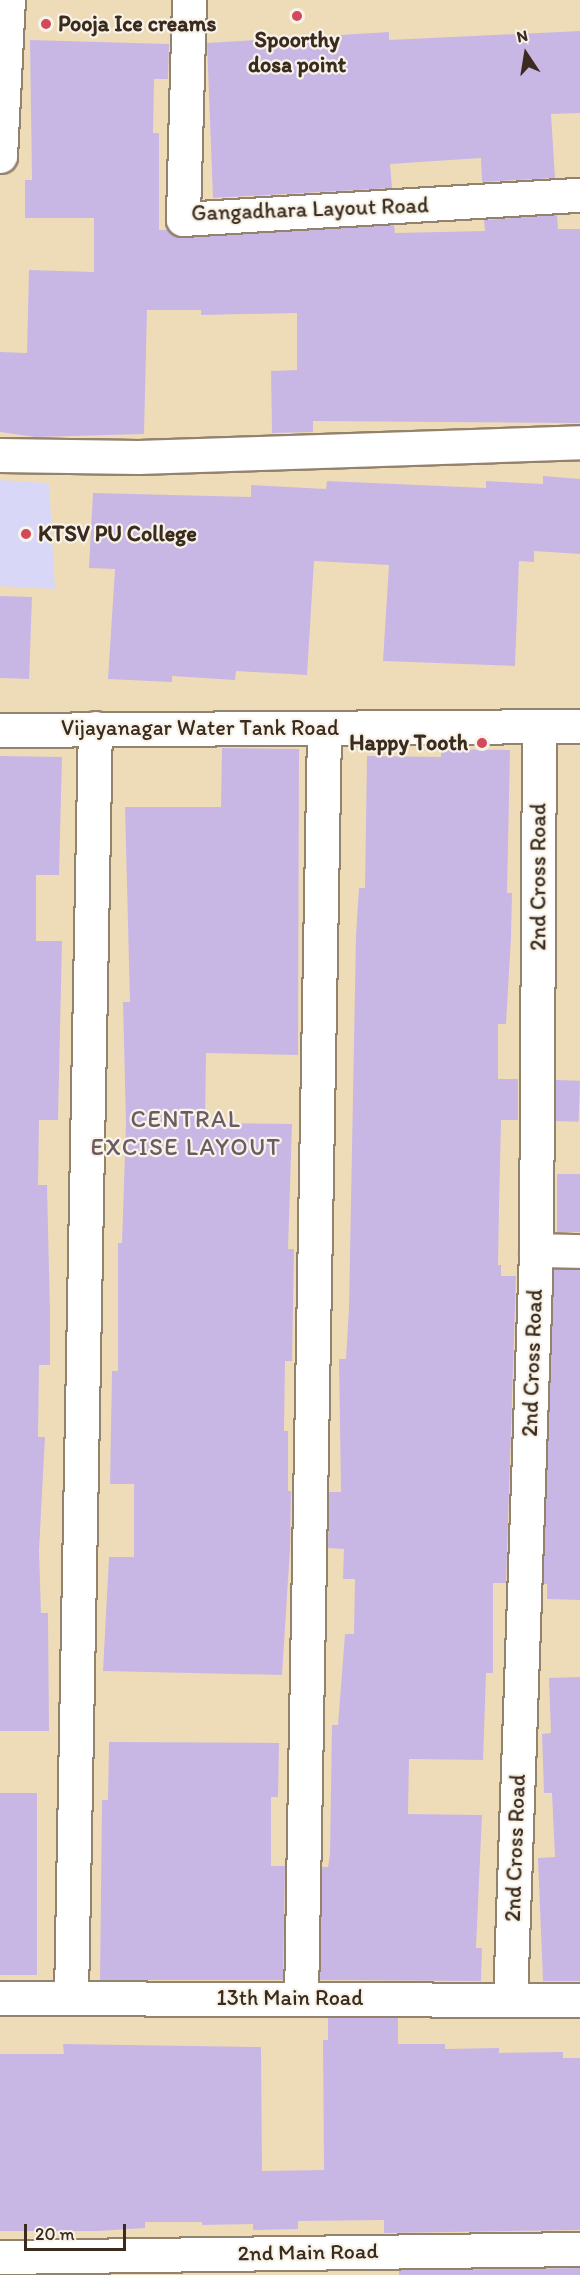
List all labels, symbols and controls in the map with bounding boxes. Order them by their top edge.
marker: Spoorthy dosa point [290,9,304,23]
place label: Pooja Ice creams [58,11,216,37]
marker: Pooja Ice creams [39,17,53,31]
north arrow [496,24,556,84]
text: N [515,25,529,46]
place label: Spoorthy dosa point [248,26,346,78]
street label: Gangadhara Layout Road [191,192,429,226]
place label: KTSV PU College [38,521,197,547]
marker: KTSV PU College [19,527,33,541]
street label: Vijayanagar Water Tank Road [63,715,337,741]
place label: Happy Tooth [351,730,468,756]
marker: Happy Tooth [473,734,491,752]
street label: 2nd Cross Road [525,804,551,950]
district label: CENTRAL EXCISE LAYOUT [91,1105,281,1161]
street label: 2nd Cross Road [516,1289,548,1437]
street label: 2nd Cross Road [499,1774,531,1922]
street label: 13th Main Road [217,1985,363,2011]
scale bar [27,2212,129,2250]
text: 20 m [35,2223,75,2245]
street label: 2nd Main Road [238,2238,378,2266]

